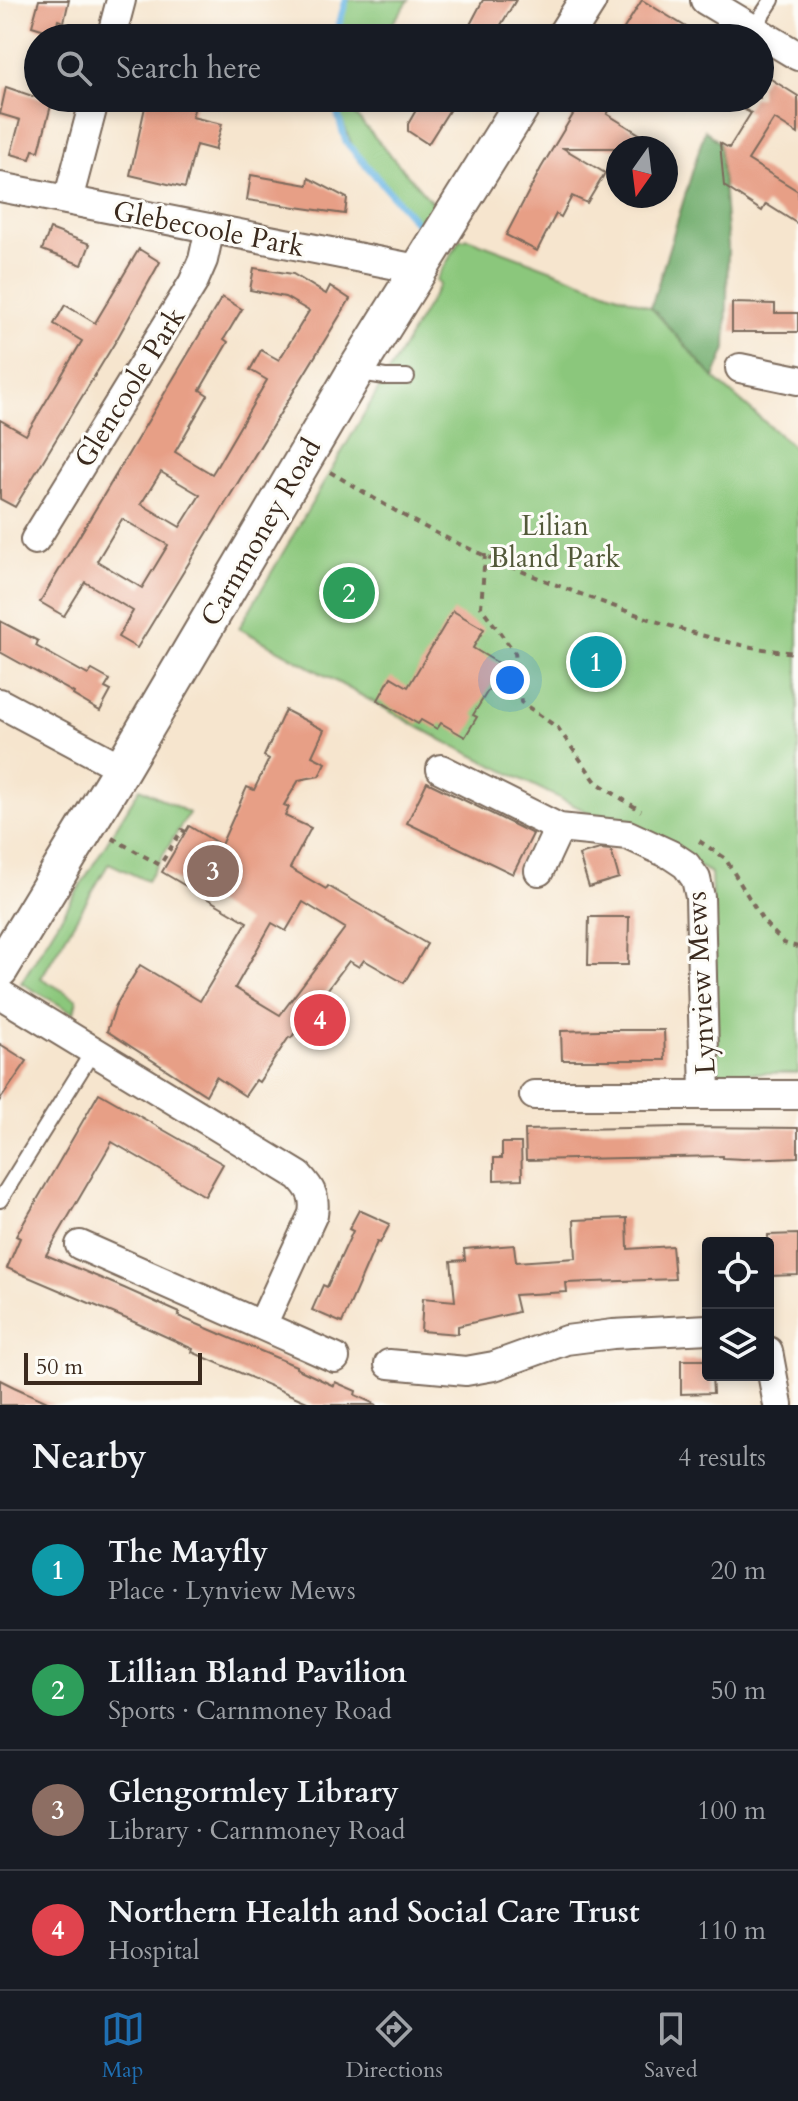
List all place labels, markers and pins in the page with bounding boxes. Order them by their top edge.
pin: 2 [323,563,375,623]
pin: 1 [570,632,622,692]
pin: 3 [187,841,239,901]
pin: 4 [294,990,346,1050]

